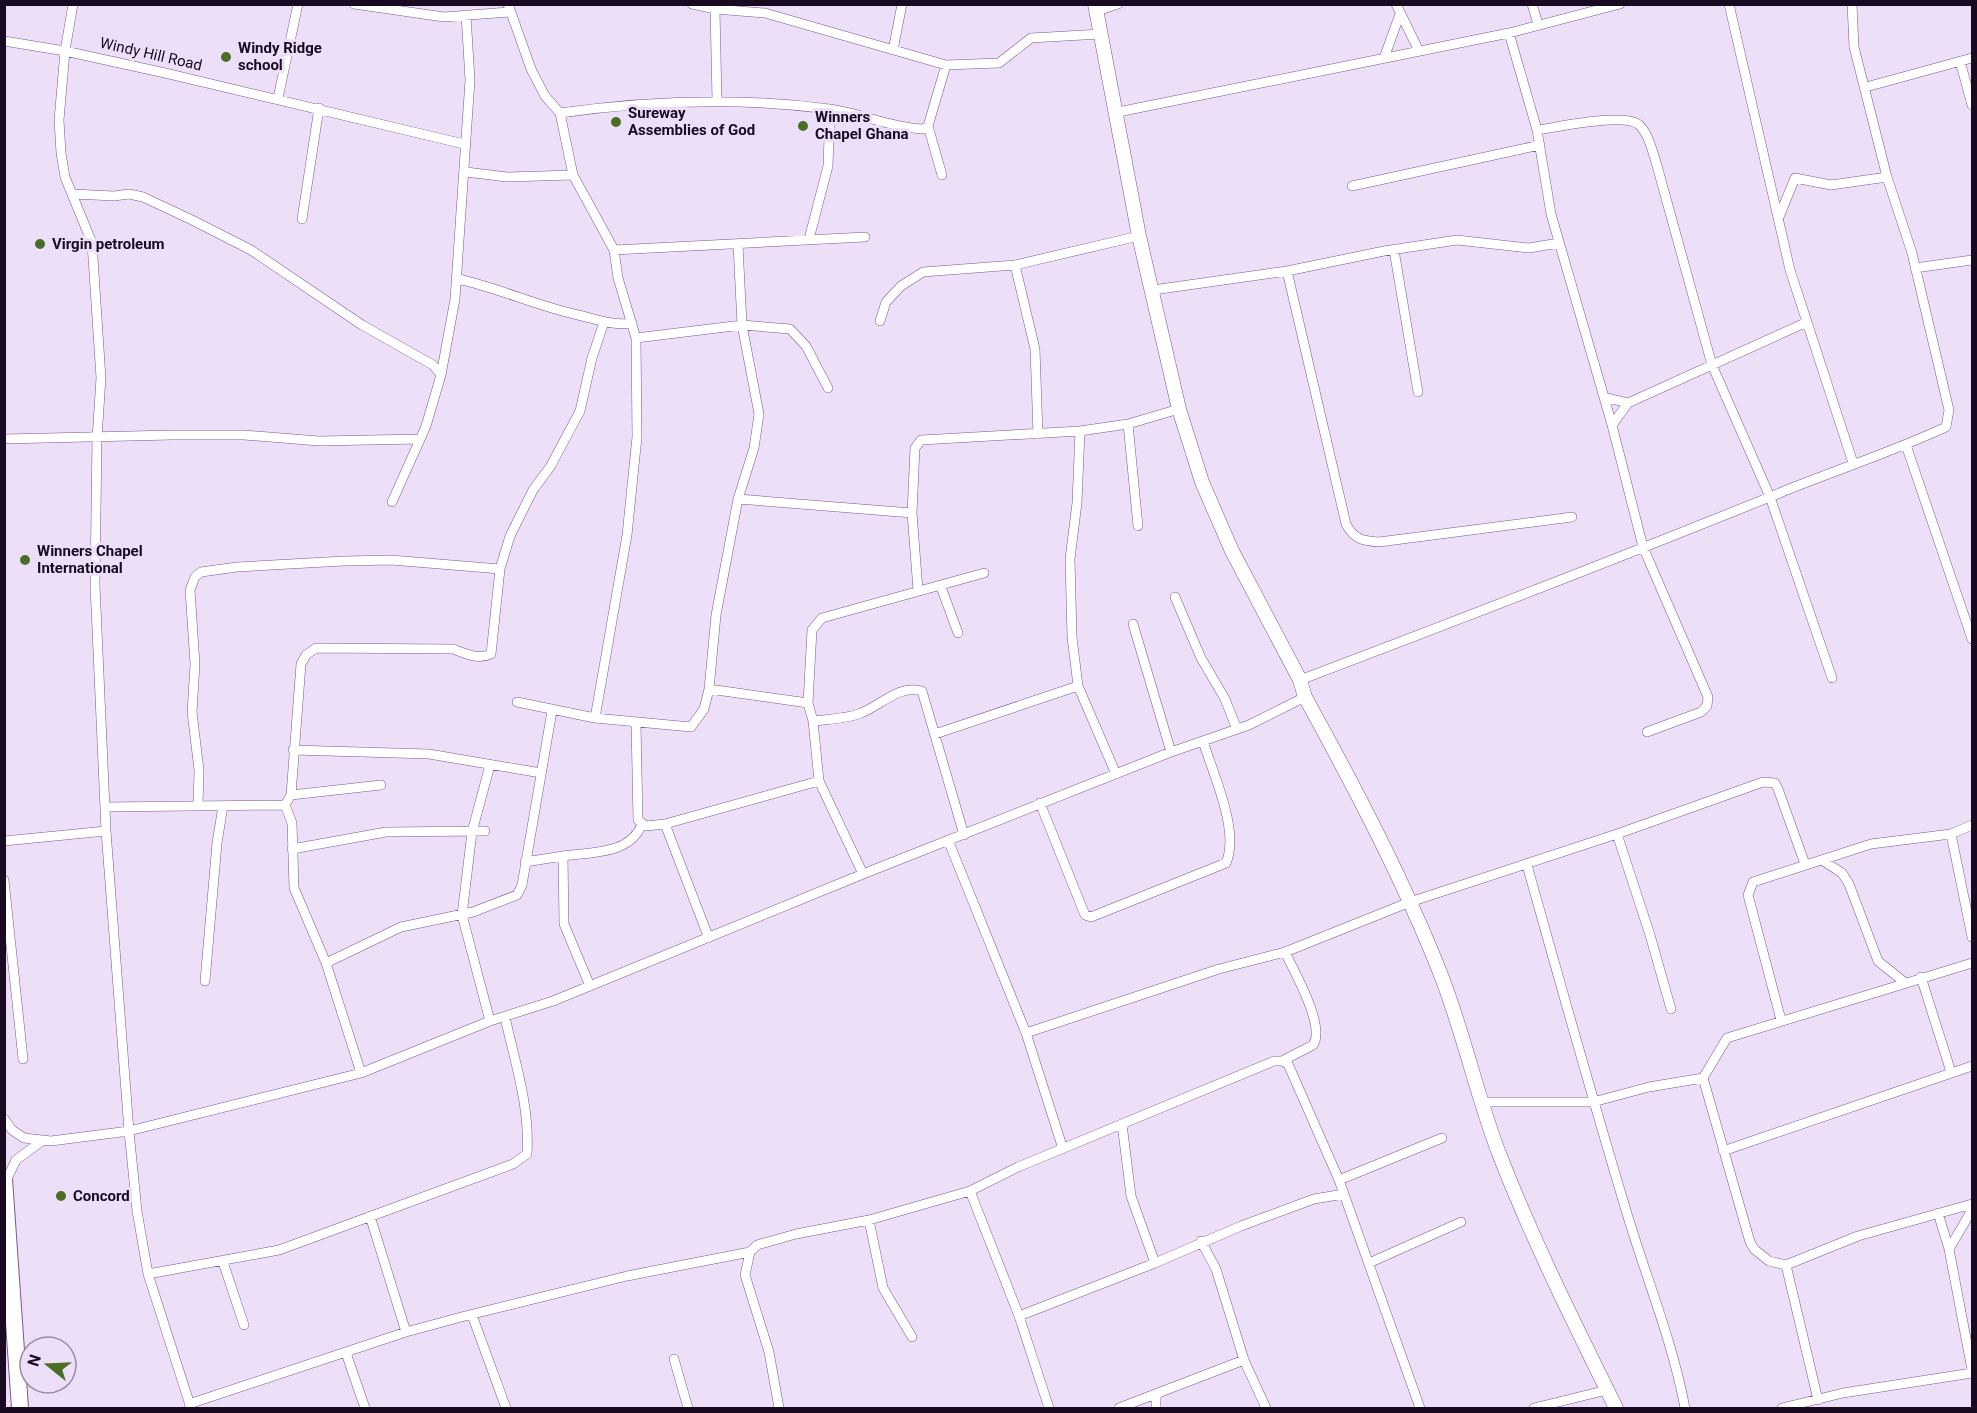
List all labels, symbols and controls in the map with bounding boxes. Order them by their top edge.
street label: Windy Hill Road [98,33,204,75]
place label: Windy Ridge school [238,39,322,74]
marker: Windy Ridge school [219,50,233,64]
place label: Sureway Assemblies of God [628,104,755,139]
place label: Winners Chapel Ghana [815,108,909,143]
marker: Sureway Assemblies of God [609,115,623,129]
marker: Winners Chapel Ghana [796,119,810,133]
place label: Virgin petroleum [52,235,165,253]
marker: Virgin petroleum [33,237,47,251]
place label: Winners Chapel International [37,542,143,577]
marker: Winners Chapel International [18,553,32,567]
place label: Concord [73,1187,130,1205]
marker: Concord [54,1189,68,1203]
north arrow [18,1335,78,1395]
text: N [23,1352,45,1369]

